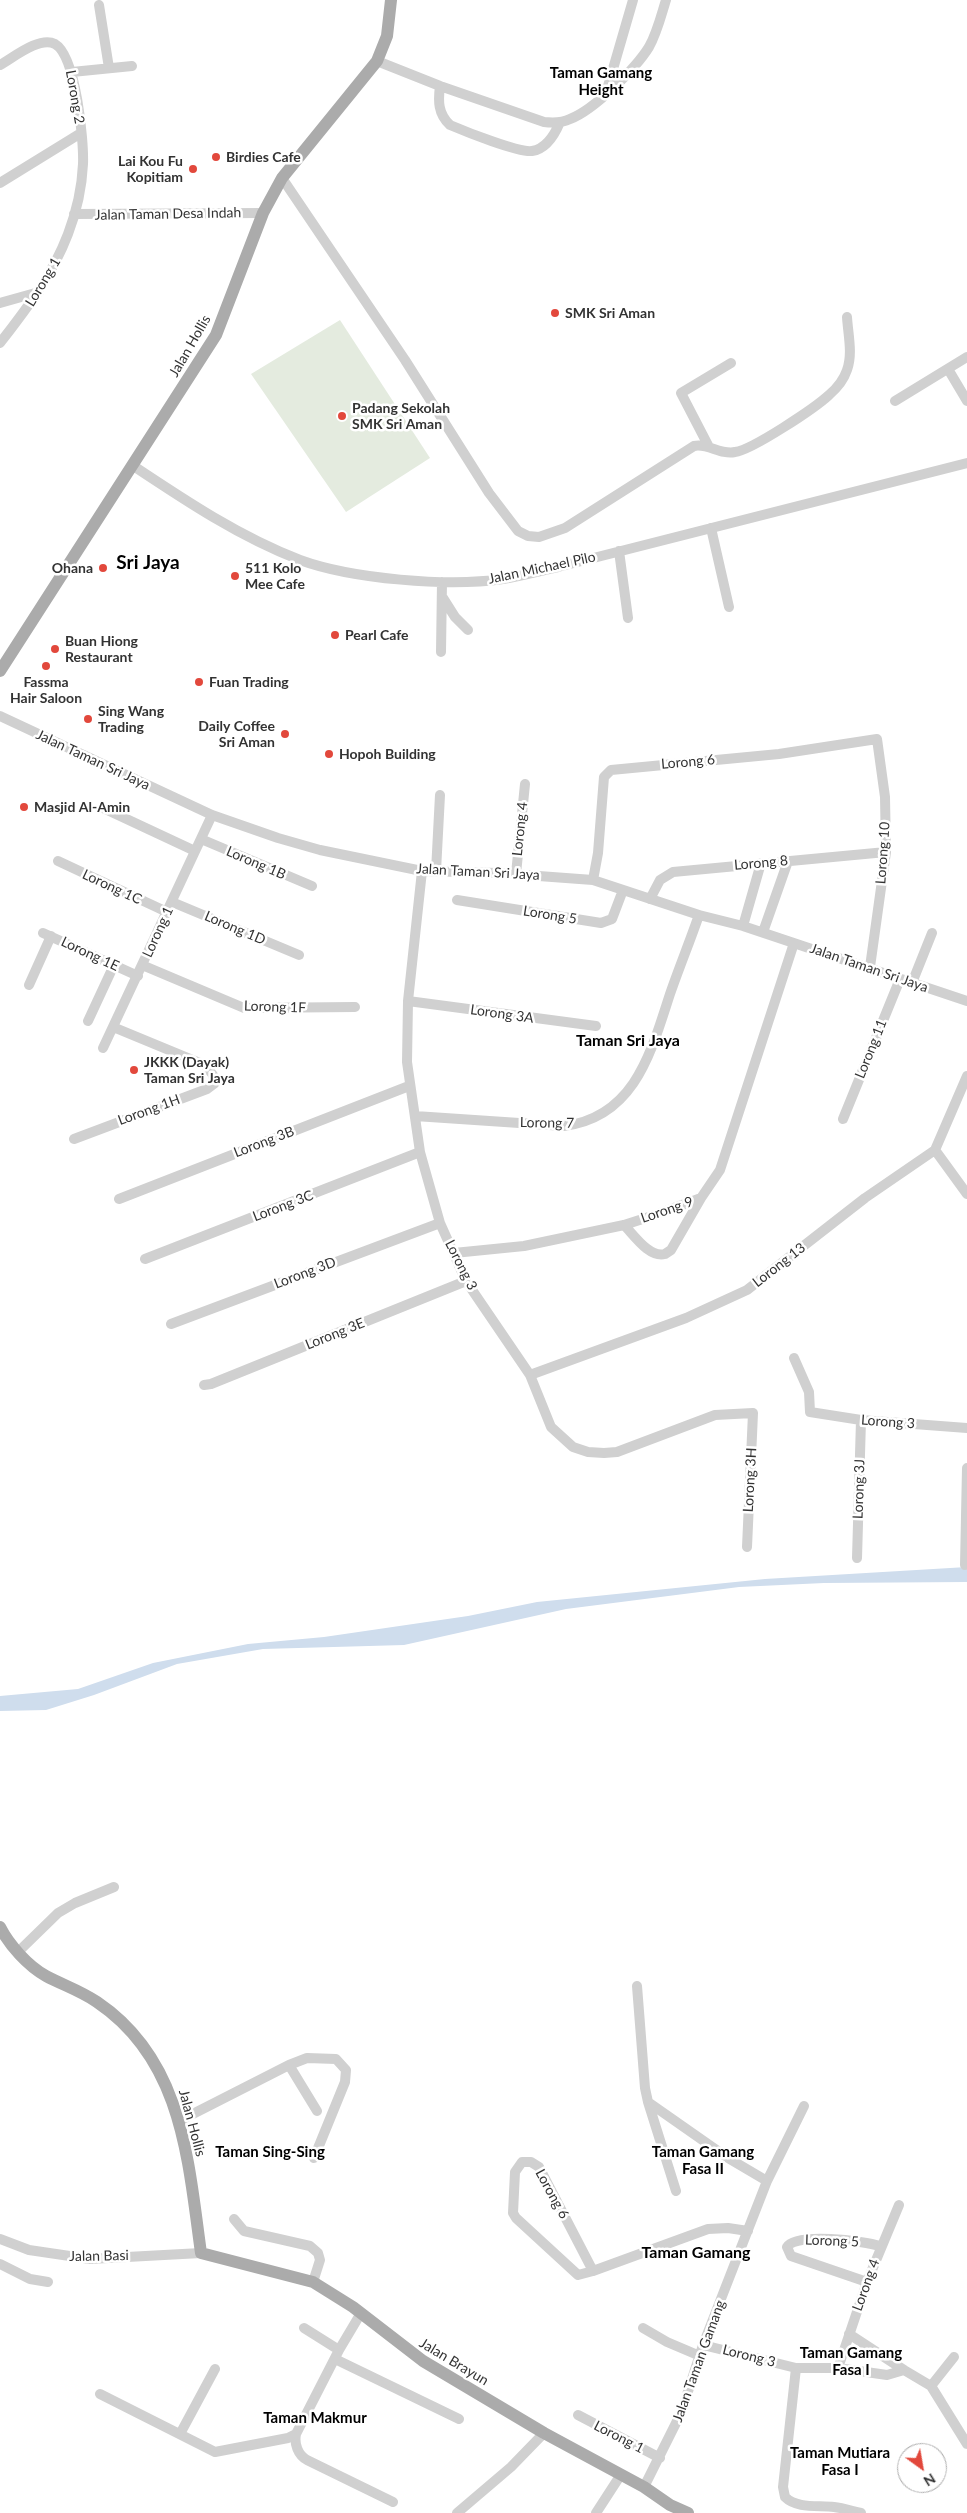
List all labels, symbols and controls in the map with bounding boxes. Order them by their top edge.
district label: Taman Gamang Height [550,64,652,99]
street label: Lorong 2 [62,69,88,125]
place label: Birdies Cafe [226,149,301,165]
marker: Birdies Cafe [210,151,222,163]
place label: Lai Kou Fu Kopitiam [118,153,183,186]
marker: Lai Kou Fu Kopitiam [187,163,199,175]
street label: Jalan Taman Desa Indah [95,204,241,224]
street label: Lorong 1 [22,254,64,310]
place label: SMK Sri Aman [565,305,655,321]
marker: SMK Sri Aman [549,307,561,319]
street label: Jalan Hollis [166,312,214,380]
place label: Padang Sekolah SMK Sri Aman [352,400,450,432]
marker: Padang Sekolah SMK Sri Aman [336,410,348,422]
street label: Jalan Michael Pilo [487,548,597,588]
district label: Sri Jaya [116,552,180,574]
place label: Ohana [52,560,93,576]
place label: 511 Kolo Mee Cafe [245,560,305,592]
marker: Ohana [97,562,109,574]
marker: 511 Kolo Mee Cafe [229,570,241,582]
place label: Pearl Cafe [345,627,409,643]
marker: Pearl Cafe [329,629,341,641]
place label: Buan Hiong Restaurant [65,633,138,666]
marker: Buan Hiong Restaurant [49,643,61,655]
marker: Fassma Hair Saloon [40,660,52,672]
place label: Fassma Hair Saloon [10,674,82,706]
place label: Fuan Trading [209,674,289,690]
marker: Fuan Trading [193,676,205,688]
place label: Sing Wang Trading [98,703,164,736]
marker: Sing Wang Trading [82,713,94,725]
place label: Daily Coffee Sri Aman [198,718,275,750]
street label: Jalan Taman Sri Jaya [33,726,153,794]
marker: Daily Coffee Sri Aman [279,728,291,740]
place label: Hopoh Building [339,746,436,762]
marker: Hopoh Building [323,748,335,760]
street label: Lorong 6 [660,751,716,773]
place label: Masjid Al-Amin [34,799,130,815]
marker: Masjid Al-Amin [18,801,30,813]
street label: Lorong 4 [509,801,531,857]
street label: Lorong 10 [872,821,894,885]
street label: Lorong 1B [224,843,288,883]
street label: Lorong 8 [733,852,789,874]
street label: Jalan Taman Sri Jaya [416,860,540,884]
street label: Lorong 1C [80,866,144,908]
street label: Lorong 5 [522,902,578,928]
street label: Lorong 1 [139,904,177,960]
street label: Lorong 1D [202,908,268,948]
street label: Lorong 1E [58,933,122,975]
street label: Jalan Taman Sri Jaya [808,940,930,996]
street label: Lorong 1F [244,998,306,1016]
street label: Lorong 3A [469,1001,535,1027]
street label: Lorong 11 [852,1017,890,1081]
district label: Taman Sri Jaya [576,1031,680,1051]
place label: JKKK (Dayak) Taman Sri Jaya [144,1054,235,1086]
marker: JKKK (Dayak) Taman Sri Jaya [128,1064,140,1076]
street label: Lorong 1H [116,1091,182,1129]
street label: Lorong 7 [520,1114,574,1132]
street label: Lorong 3B [231,1123,297,1161]
street label: Lorong 3C [250,1187,316,1225]
street label: Lorong 9 [639,1193,695,1227]
street label: Lorong 3 [441,1237,481,1293]
street label: Lorong 13 [749,1239,809,1291]
street label: Lorong 3D [272,1254,338,1292]
street label: Lorong 3E [303,1315,367,1353]
street label: Lorong 3 [860,1412,916,1432]
street label: Lorong 3H [740,1447,760,1513]
street label: Lorong 3J [850,1459,868,1519]
street label: Jalan Hollis [175,2088,209,2158]
district label: Taman Sing-Sing [215,2143,325,2161]
district label: Taman Gamang Fasa II [652,2143,754,2178]
street label: Lorong 6 [532,2166,572,2222]
street label: Lorong 5 [805,2232,859,2250]
district label: Taman Gamang [641,2243,751,2263]
street label: Jalan Basi [69,2247,129,2265]
street label: Lorong 4 [849,2257,883,2313]
street label: Jalan Taman Gamang [669,2298,729,2424]
street label: Jalan Brayun [416,2335,492,2389]
street label: Lorong 3 [721,2341,777,2371]
district label: Taman Gamang Fasa I [800,2344,902,2379]
district label: Taman Makmur [263,2409,367,2427]
street label: Lorong 1 [591,2417,647,2457]
north arrow [897,2443,947,2493]
district label: Taman Mutiara Fasa I [790,2444,890,2479]
text: N [921,2470,939,2490]

